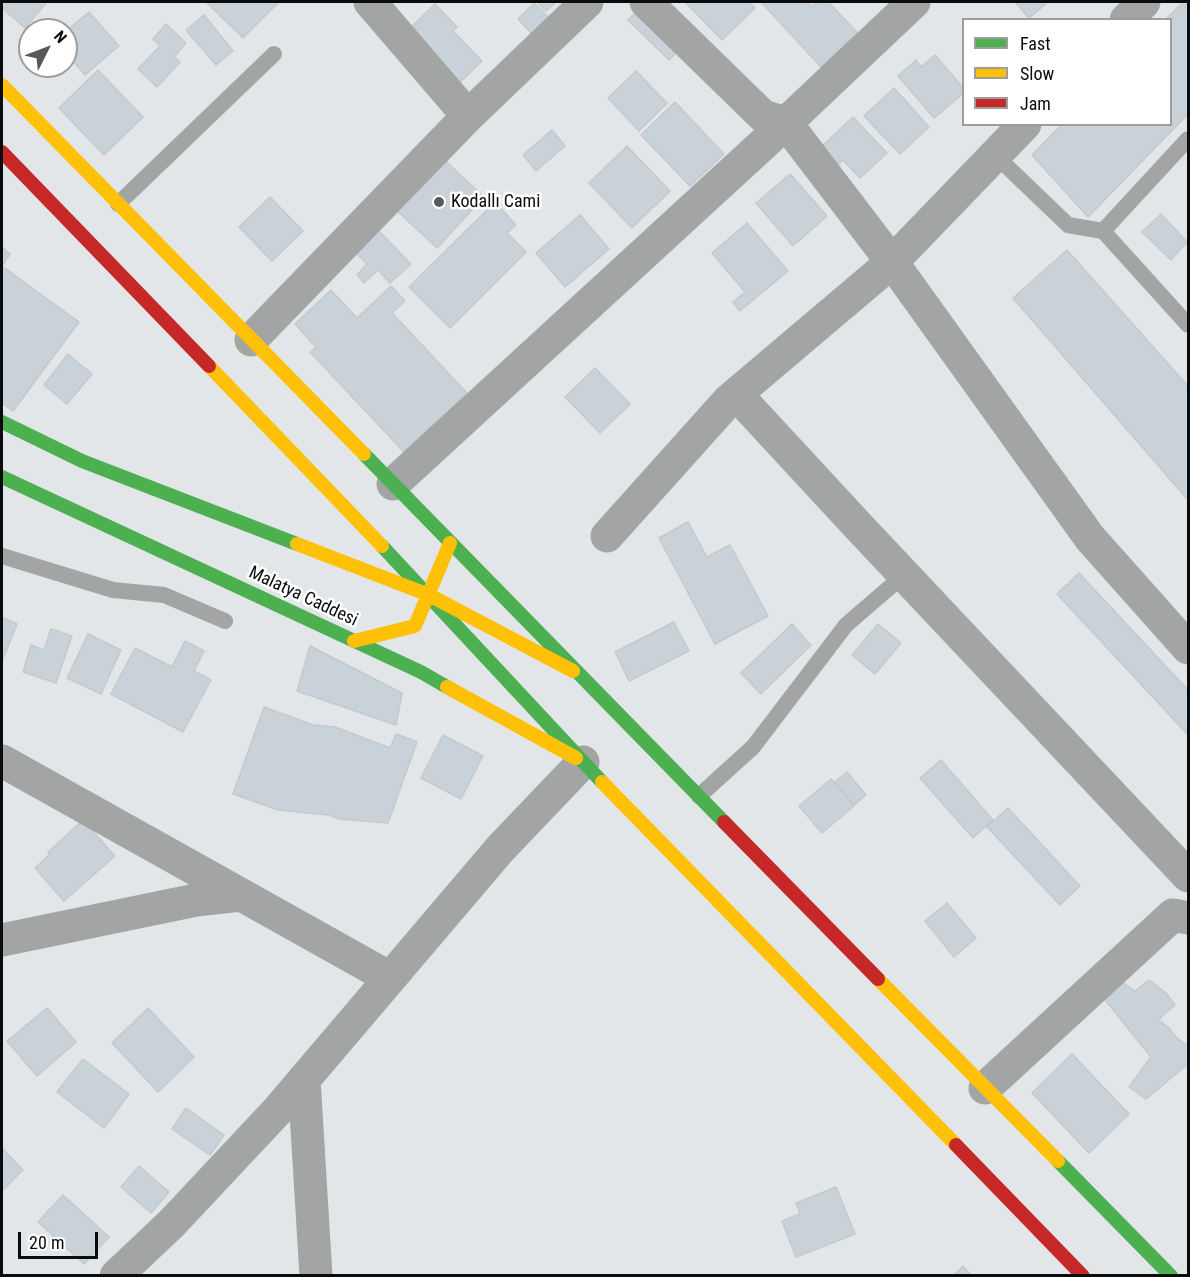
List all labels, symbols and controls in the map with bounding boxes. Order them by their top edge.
north arrow [18,18,78,78]
legend [962,18,1172,126]
text: N [50,27,71,47]
text: Fast [1020,33,1051,54]
text: Slow [1020,63,1054,84]
text: Jam [1020,93,1051,114]
place label: Kodallı Cami [451,191,540,213]
marker: Kodallı Cami [432,195,446,209]
street label: Malatya Caddesi [245,562,361,632]
scale bar [21,1220,100,1258]
text: 20 m [29,1232,64,1253]

